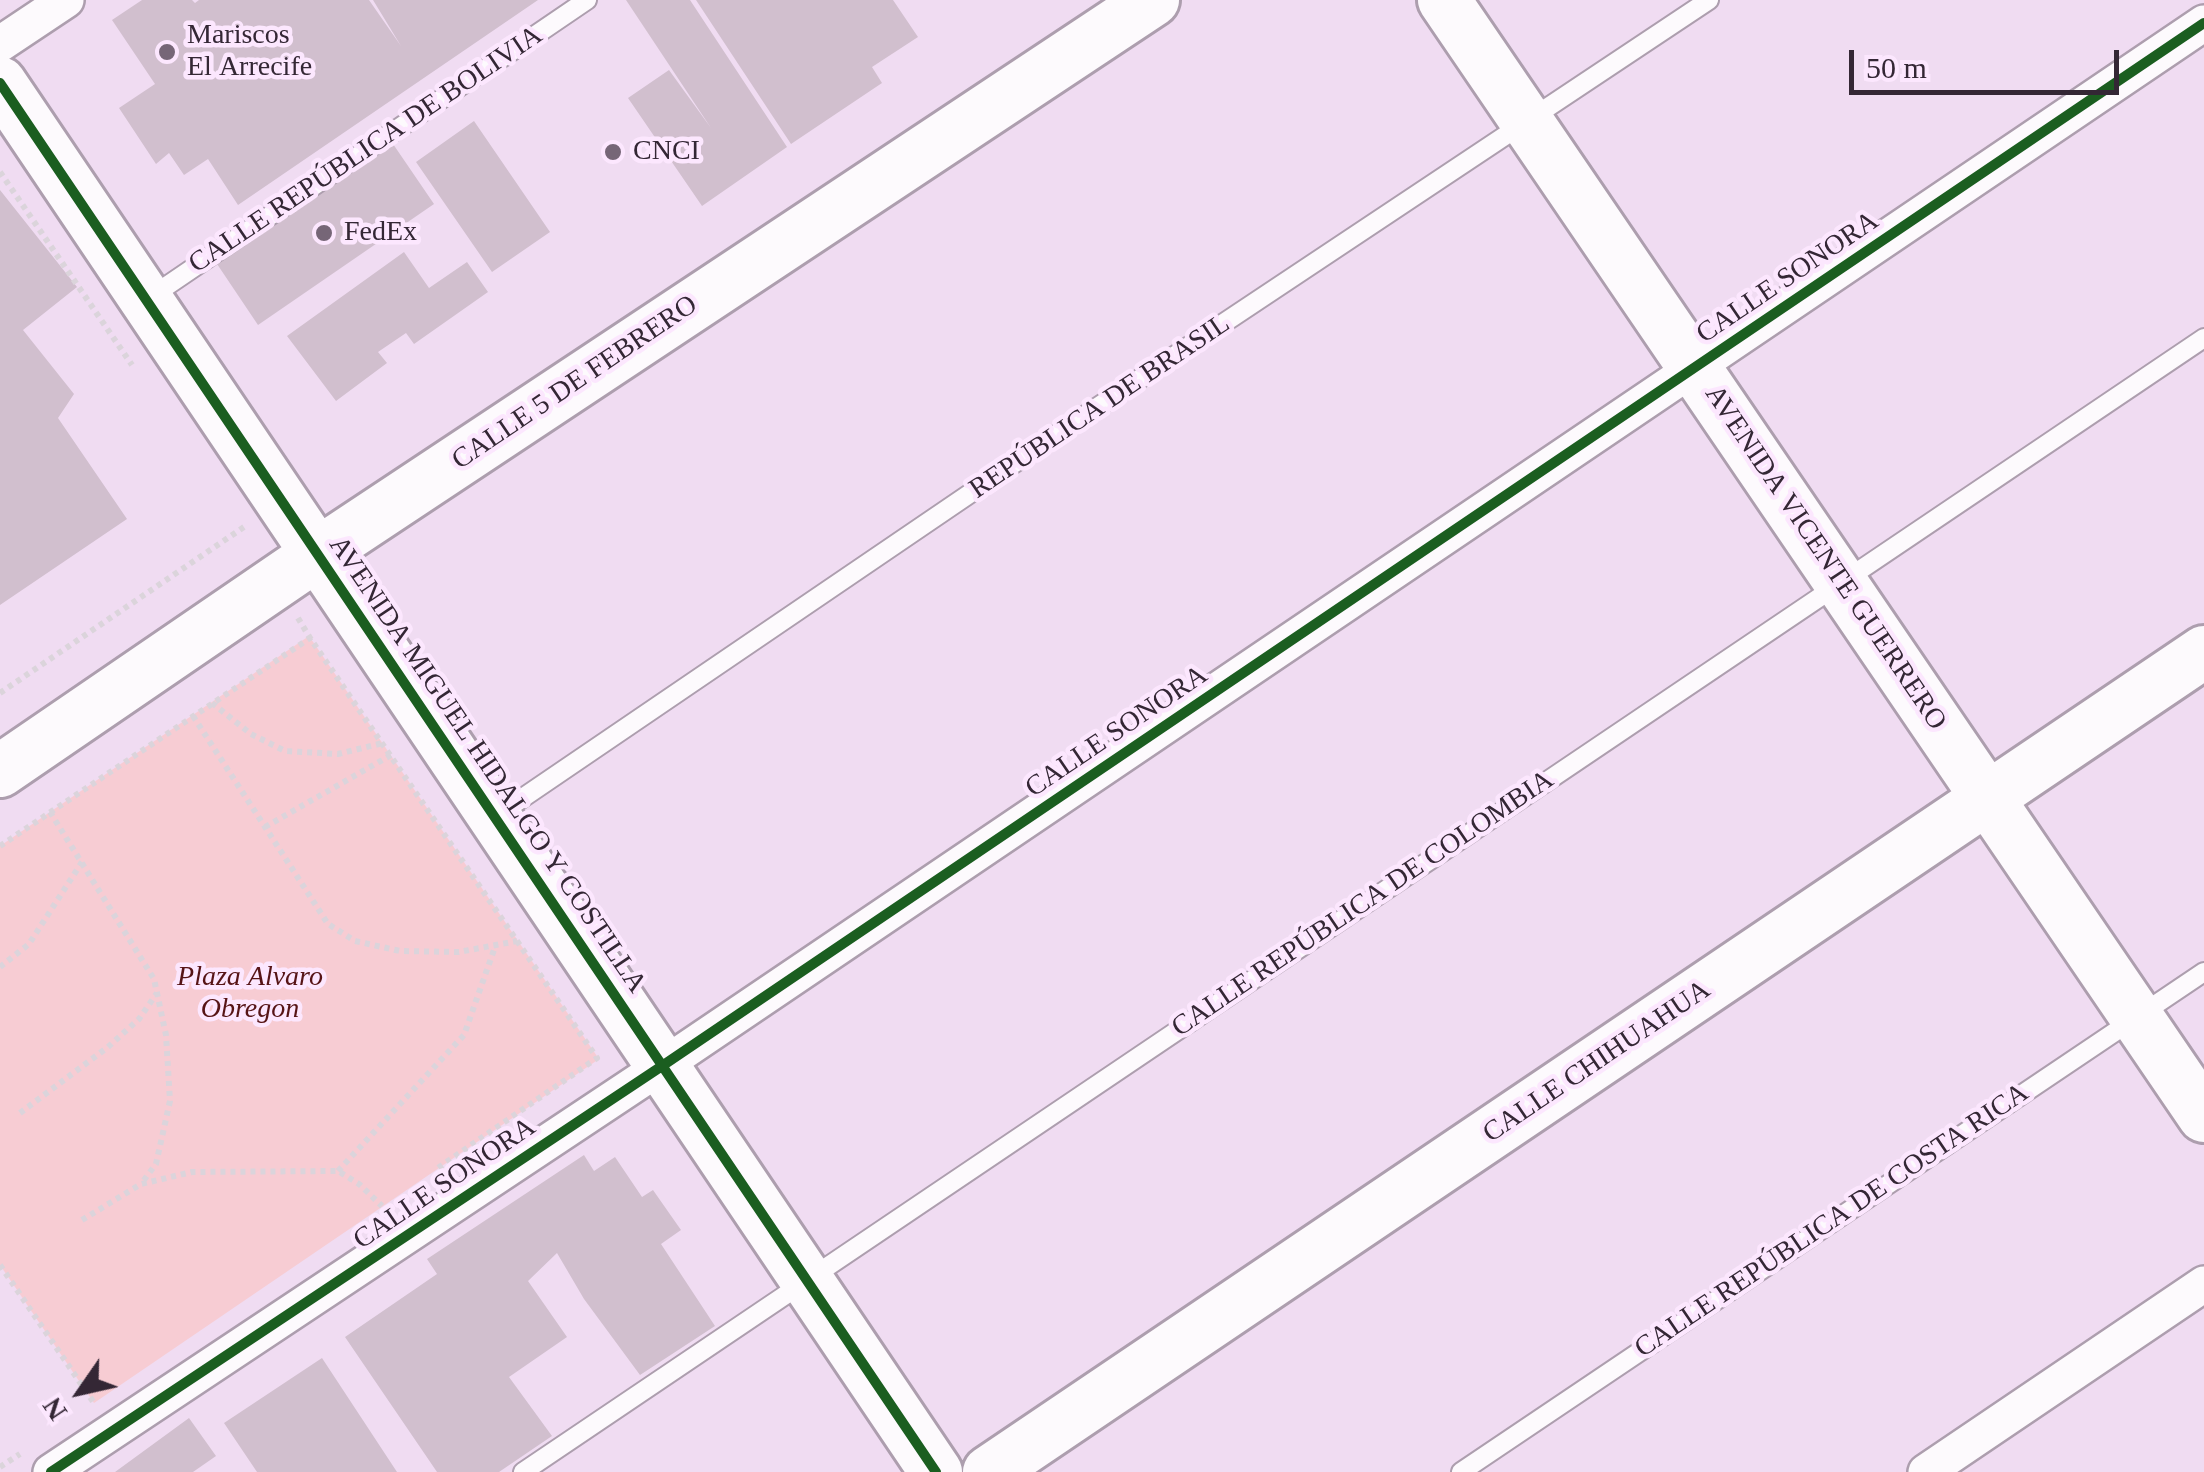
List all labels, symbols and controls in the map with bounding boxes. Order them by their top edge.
street label: CALLE REPÚBLICA DE BOLIVIA [183,19,549,281]
place label: Mariscos El Arrecife [187,19,312,85]
scale bar [1854,30,2124,92]
marker: Mariscos El Arrecife [156,41,178,63]
text: 50 m [1866,51,1927,84]
place label: CNCI [633,135,700,169]
marker: CNCI [602,141,624,163]
street label: CALLE SONORA [1691,205,1885,351]
place label: FedEx [344,216,417,250]
marker: FedEx [313,222,335,244]
street label: CALLE 5 DE FEBRERO [446,288,704,478]
street label: REPÚBLICA DE BRASIL [964,307,1236,507]
street label: AVENIDA VICENTE GUERRERO [1697,379,1953,737]
street label: AVENIDA MIGUEL HIDALGO Y COSTILLA [321,530,653,1000]
street label: CALLE SONORA [1020,659,1214,805]
street label: CALLE REPÚBLICA DE COLOMBIA [1166,763,1560,1045]
park label: Plaza Alvaro Obregon [177,961,323,1027]
street label: CALLE CHIHUAHUA [1477,973,1717,1151]
street label: CALLE REPÚBLICA DE COSTA RICA [1629,1076,2035,1366]
street label: CALLE SONORA [348,1111,542,1257]
north arrow [30,1342,130,1442]
text: N [36,1392,73,1426]

